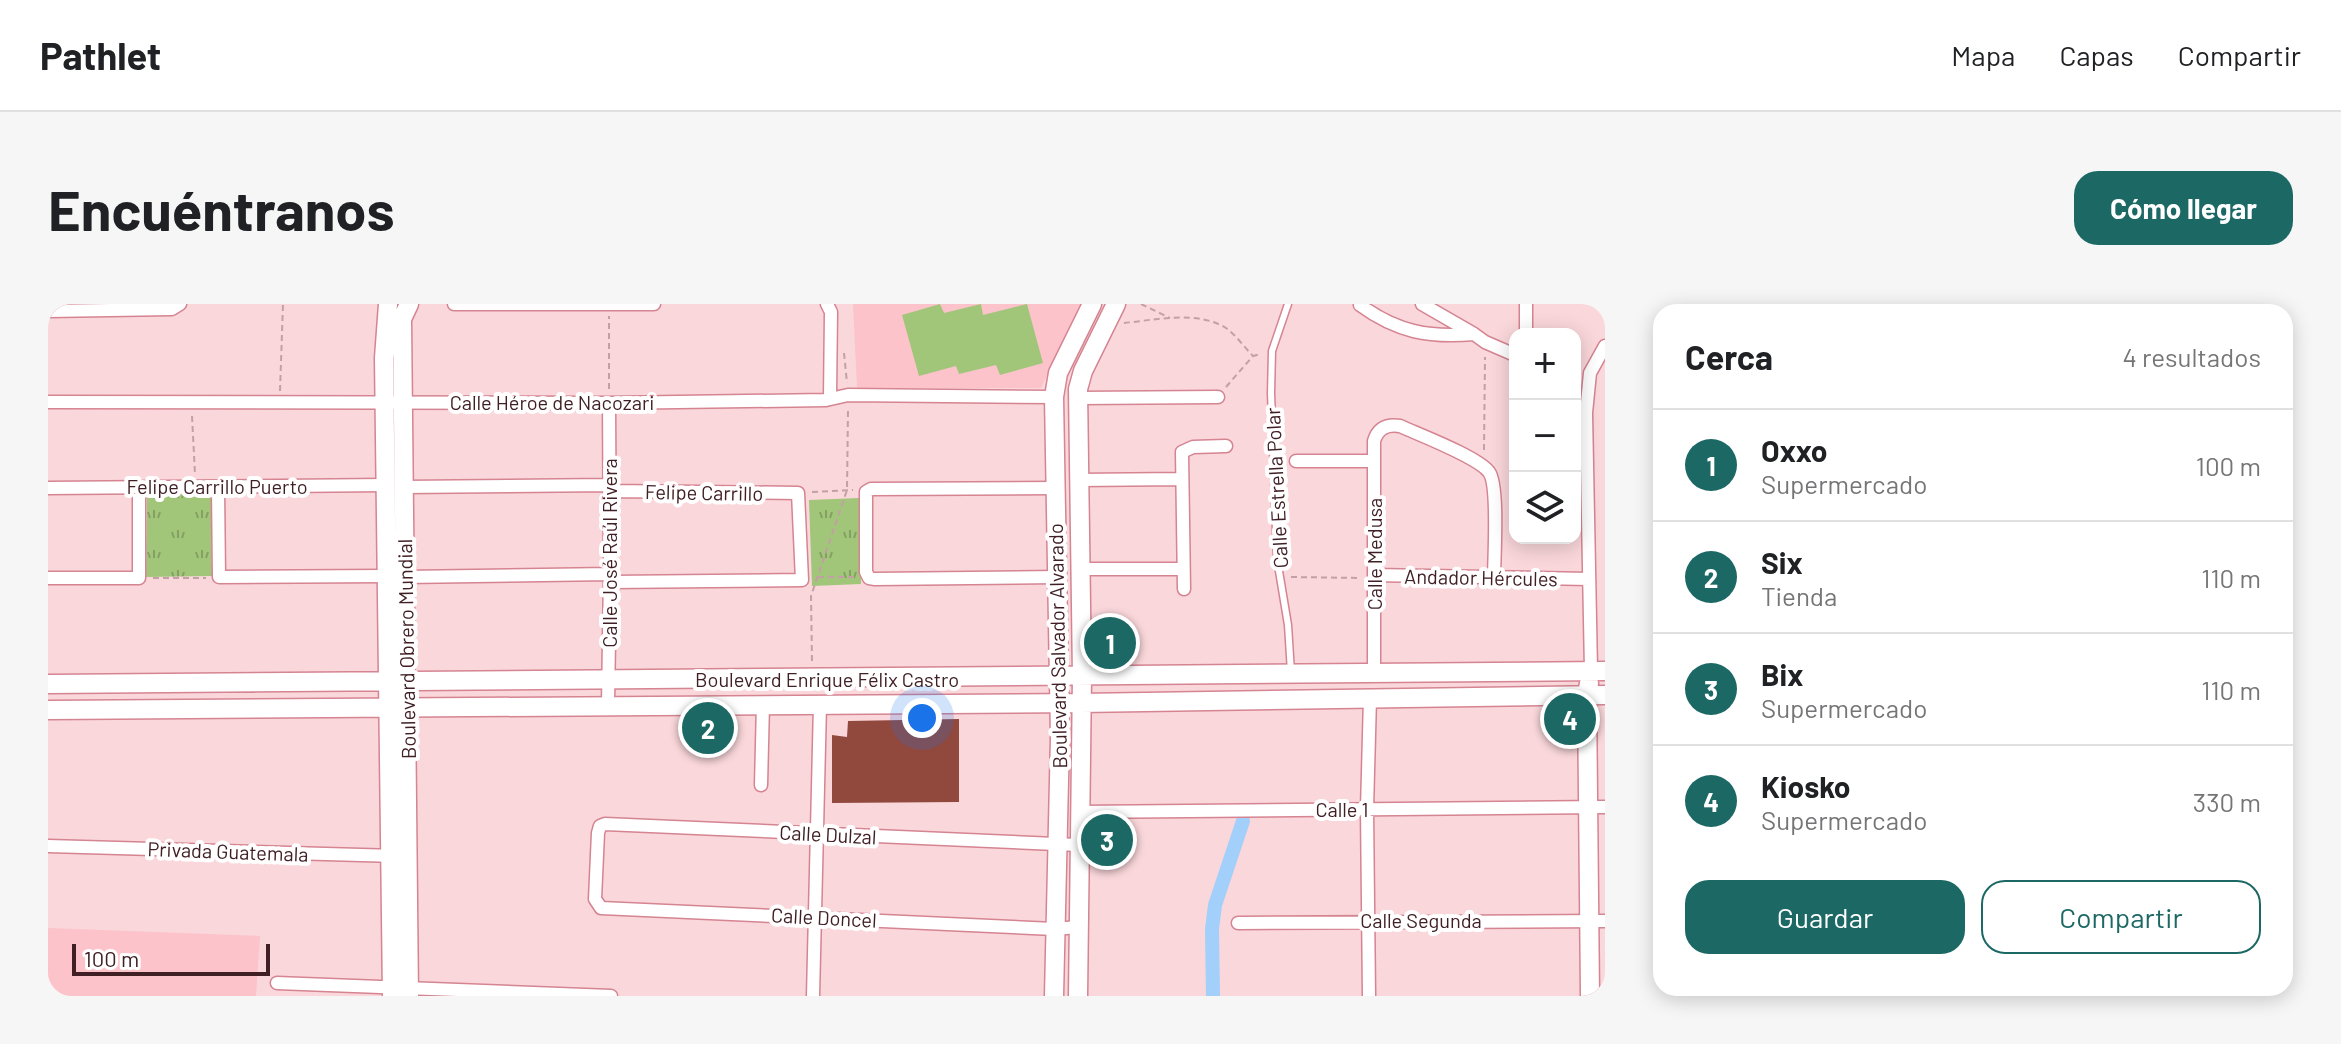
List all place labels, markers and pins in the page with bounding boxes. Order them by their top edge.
pin: 1 [1084,613,1136,673]
pin: 4 [1544,689,1596,749]
pin: 2 [682,698,734,758]
pin: 3 [1081,810,1133,870]

